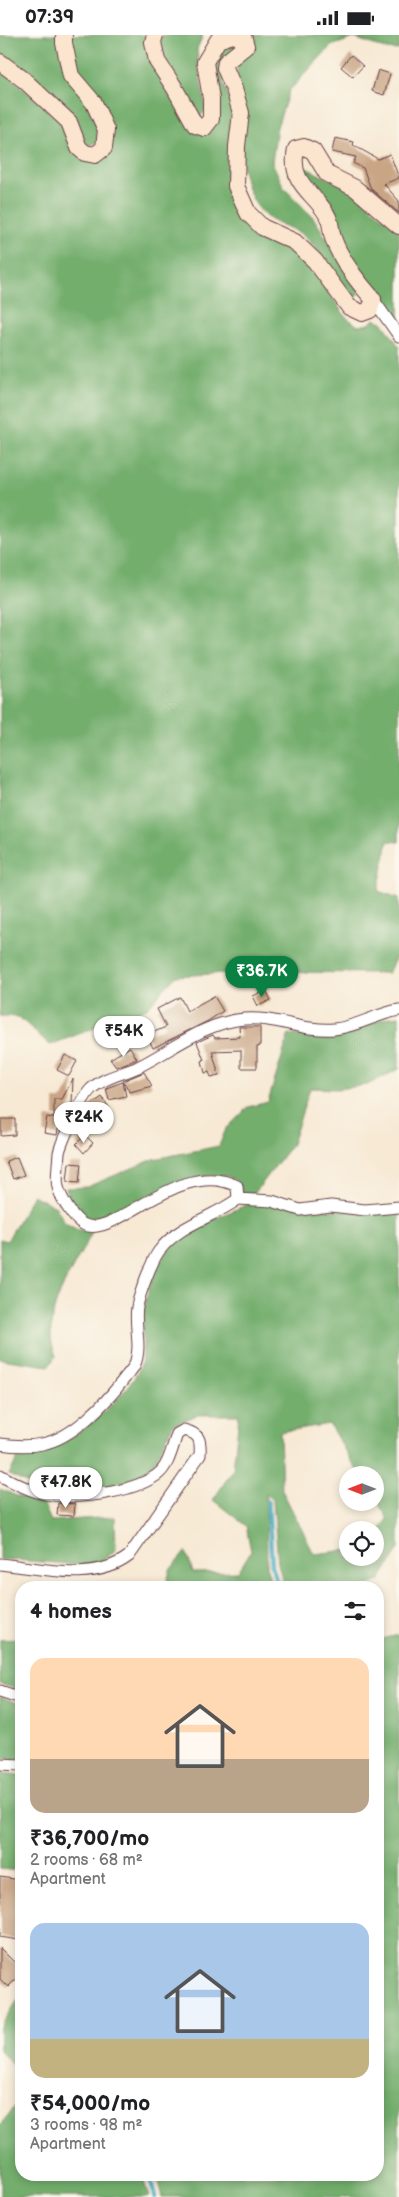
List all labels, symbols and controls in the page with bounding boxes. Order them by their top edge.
text: 07:39 [25,6,74,29]
pin: ₹36.7K [221,955,303,998]
text: ₹36.7K [236,962,288,981]
pin: ₹54K [94,1015,154,1058]
text: ₹54K [105,1022,143,1041]
pin: ₹24K [54,1101,114,1144]
text: ₹24K [65,1108,103,1127]
north arrow [339,1466,384,1511]
map controls [339,1466,384,1566]
pin: ₹47.8K [25,1467,107,1509]
text: ₹47.8K [40,1473,92,1492]
button: locate [339,1521,384,1566]
icon: filters [341,1597,369,1625]
text: 4 homes [30,1599,112,1624]
icon: home [155,1691,245,1781]
text: ₹36,700/mo [30,1826,149,1851]
text: 2 rooms · 68 m² [30,1851,143,1870]
text: Apartment [30,1870,106,1889]
icon: home [155,1956,245,2046]
text: ₹54,000/mo [30,2091,150,2116]
text: 3 rooms · 98 m² [30,2116,142,2135]
text: Apartment [30,2135,106,2154]

